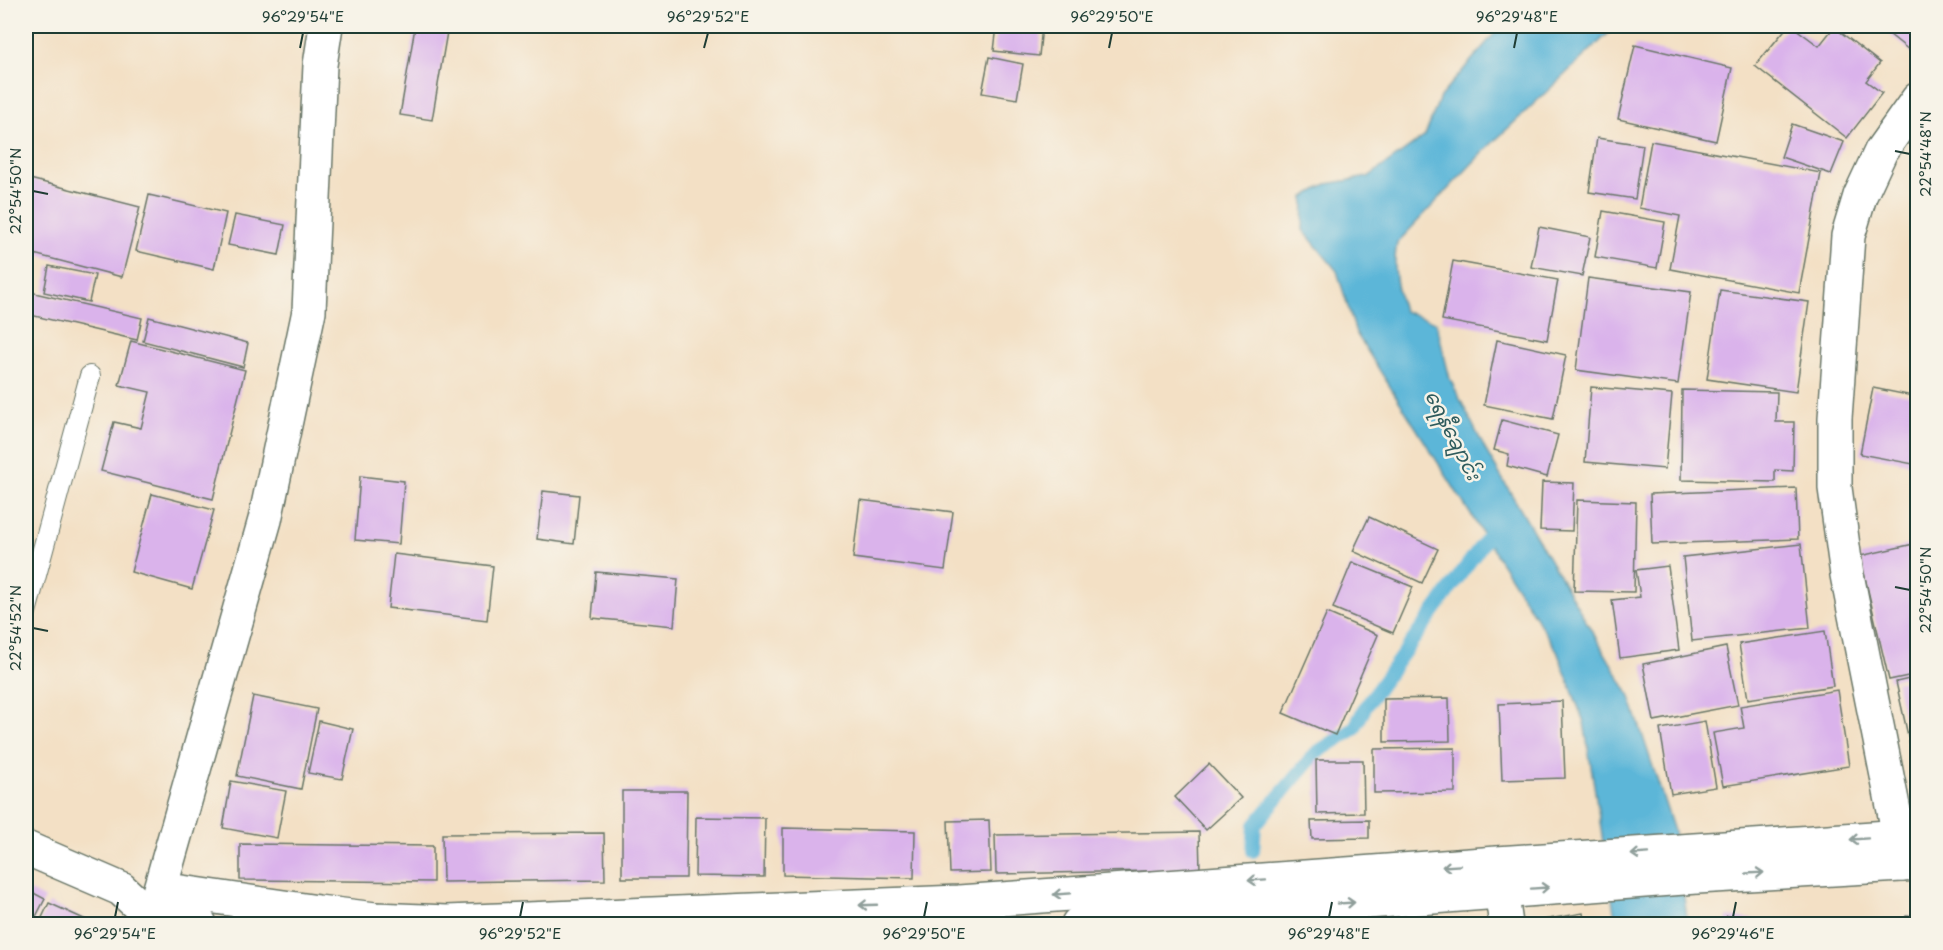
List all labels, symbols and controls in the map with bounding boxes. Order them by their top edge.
text: 96°29'54"E [262,4,344,27]
text: 96°29'52"E [667,4,749,27]
text: 96°29'50"E [1070,4,1154,27]
text: 96°29'48"E [1476,4,1558,27]
text: 22°54'48"N [1913,111,1936,197]
text: 22°54'50"N [3,147,26,235]
water label: ရေနီချောင်း [1416,384,1490,487]
text: 22°54'50"N [1913,546,1936,634]
text: 22°54'52"N [3,585,26,671]
one-way arrow [1850,834,1870,845]
one-way arrow [1630,848,1650,859]
one-way arrow [1442,861,1462,872]
one-way arrow [1745,868,1765,879]
one-way arrow [1247,875,1267,886]
one-way arrow [1530,883,1550,894]
one-way arrow [1053,889,1073,900]
one-way arrow [1335,897,1355,908]
one-way arrow [858,900,878,911]
text: 96°29'54"E [74,921,156,944]
text: 96°29'52"E [479,921,561,944]
text: 96°29'50"E [882,921,966,944]
text: 96°29'48"E [1288,921,1370,944]
text: 96°29'46"E [1691,921,1775,944]

